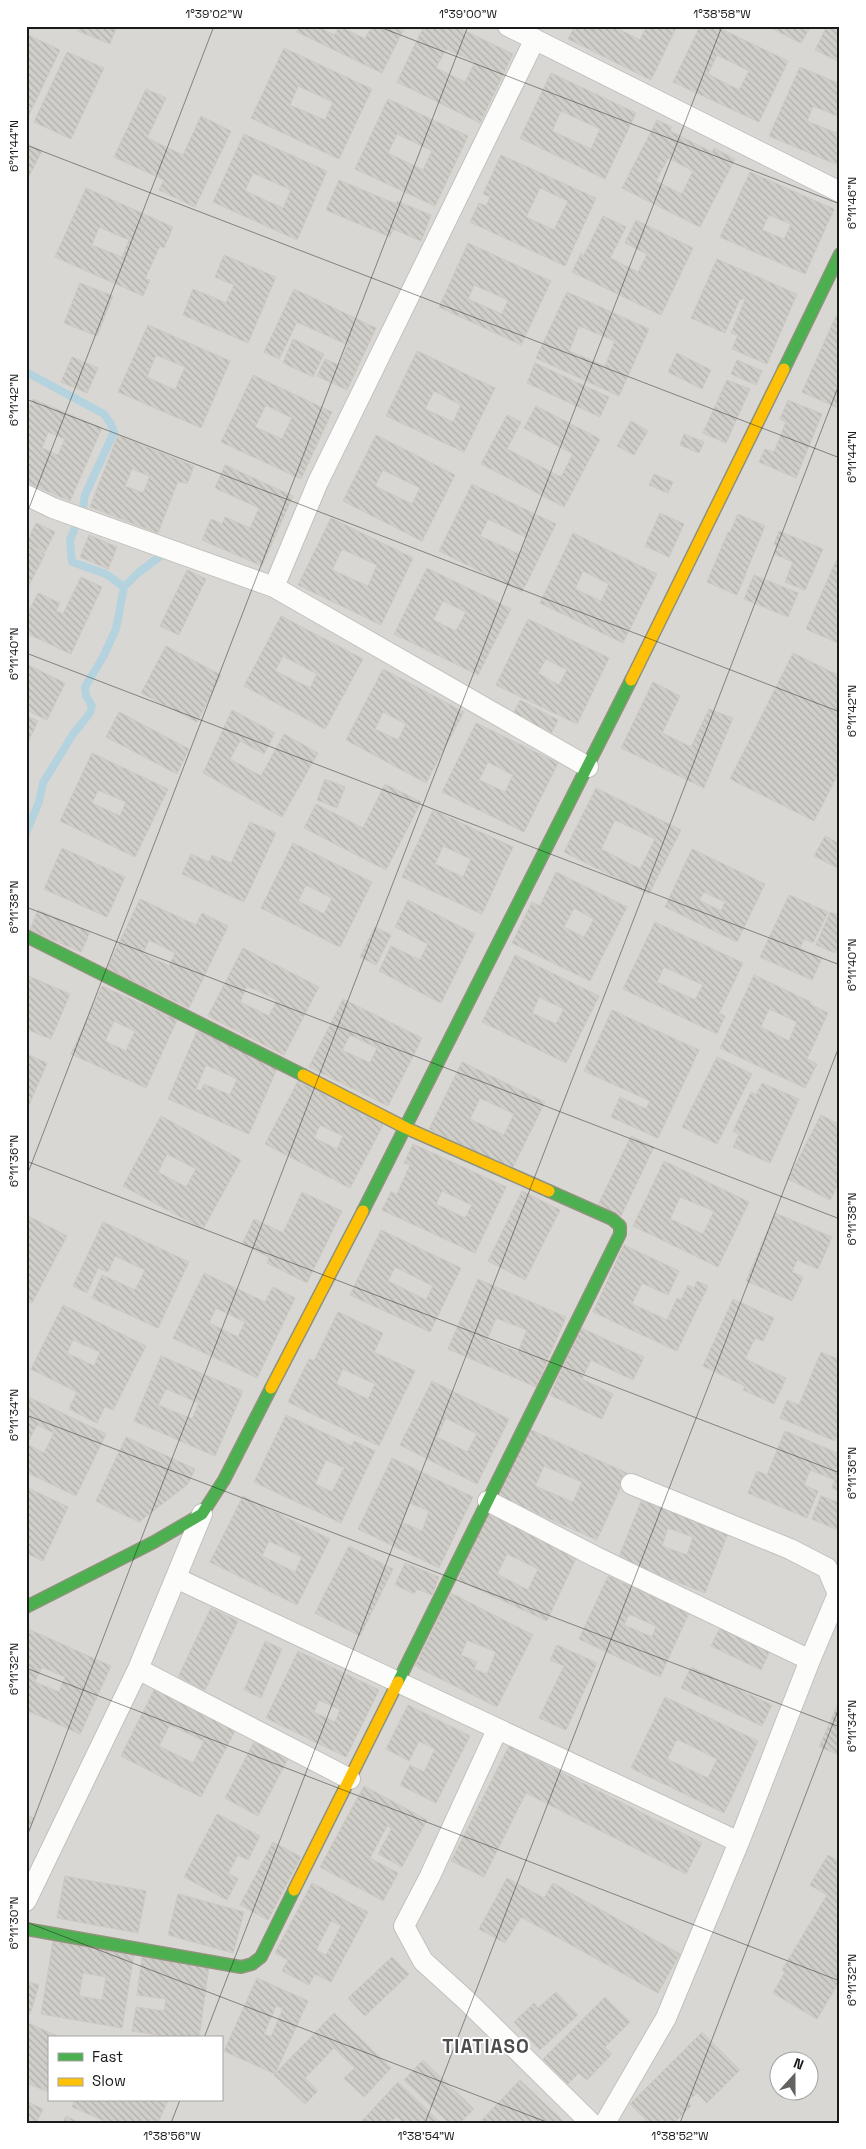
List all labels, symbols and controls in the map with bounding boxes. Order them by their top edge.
text: 1°39'02"W [185,6,243,22]
text: 1°39'00"W [439,6,498,22]
text: 1°38'58"W [693,6,751,22]
text: 6°11'44"N [6,120,22,172]
text: 6°11'46"N [844,177,860,229]
text: 6°11'42"N [6,374,22,426]
text: 6°11'44"N [844,431,860,483]
text: 6°11'40"N [6,628,22,680]
text: 6°11'42"N [844,685,860,737]
text: 6°11'38"N [6,881,22,933]
text: 6°11'40"N [844,939,860,991]
text: 6°11'36"N [6,1135,22,1187]
text: 6°11'38"N [844,1193,860,1245]
text: 6°11'34"N [6,1389,22,1441]
text: 6°11'36"N [844,1447,860,1499]
text: 6°11'32"N [6,1643,22,1695]
text: 6°11'34"N [844,1700,860,1752]
text: 6°11'30"N [6,1897,22,1949]
text: 6°11'32"N [844,1954,860,2006]
district label: TIATIASO [442,2034,530,2059]
legend [48,2036,222,2102]
text: Fast [92,2047,123,2066]
north arrow [768,2052,818,2102]
text: N [791,2054,806,2074]
text: Slow [92,2071,126,2090]
text: 1°38'56"W [143,2128,201,2144]
text: 1°38'54"W [397,2128,455,2144]
text: 1°38'52"W [651,2128,709,2144]

